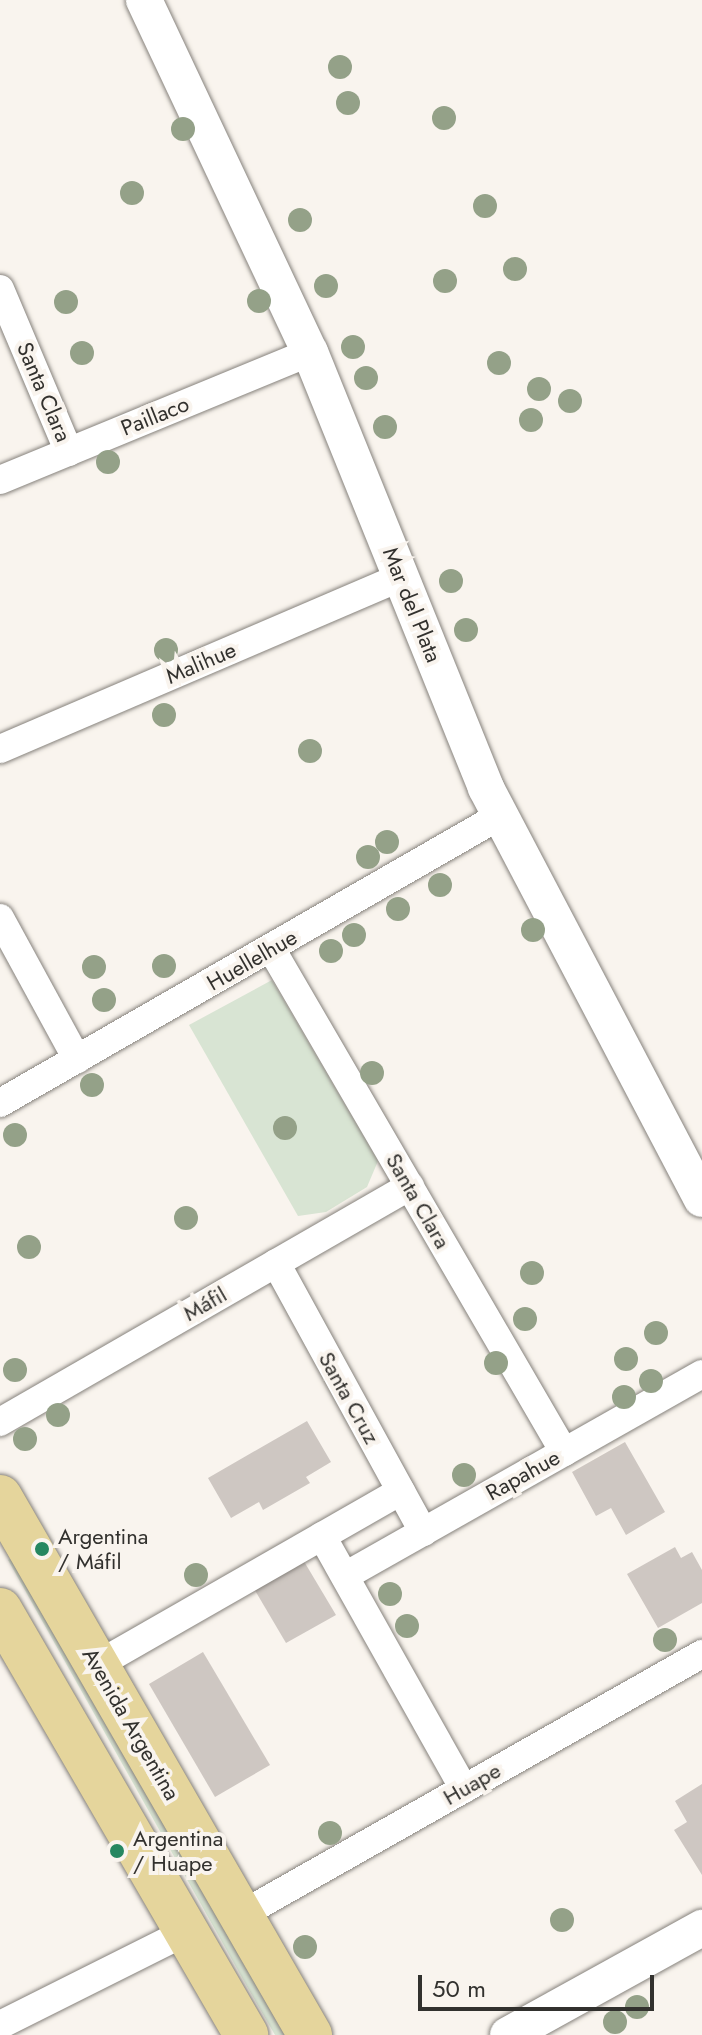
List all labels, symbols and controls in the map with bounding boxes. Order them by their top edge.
street label: Santa Clara [11,338,77,446]
street label: Paillaco [117,390,193,442]
street label: Mar del Plata [377,544,447,666]
street label: Malihue [162,636,240,690]
street label: Huellelhue [202,924,302,996]
street label: Santa Clara [380,1149,456,1253]
street label: Máfil [179,1281,231,1327]
street label: Santa Cruz [313,1347,385,1449]
street label: Rapahue [481,1444,565,1506]
place label: Argentina / Máfil [58,1523,148,1574]
marker: Argentina / Máfil [33,1540,51,1558]
street label: Avenida Argentina [77,1643,185,1805]
street label: Huape [439,1757,505,1811]
place label: Argentina / Huape [133,1825,223,1876]
marker: Argentina / Huape [108,1842,126,1860]
scale bar [422,1959,658,2009]
text: 50 m [432,1971,486,2006]

